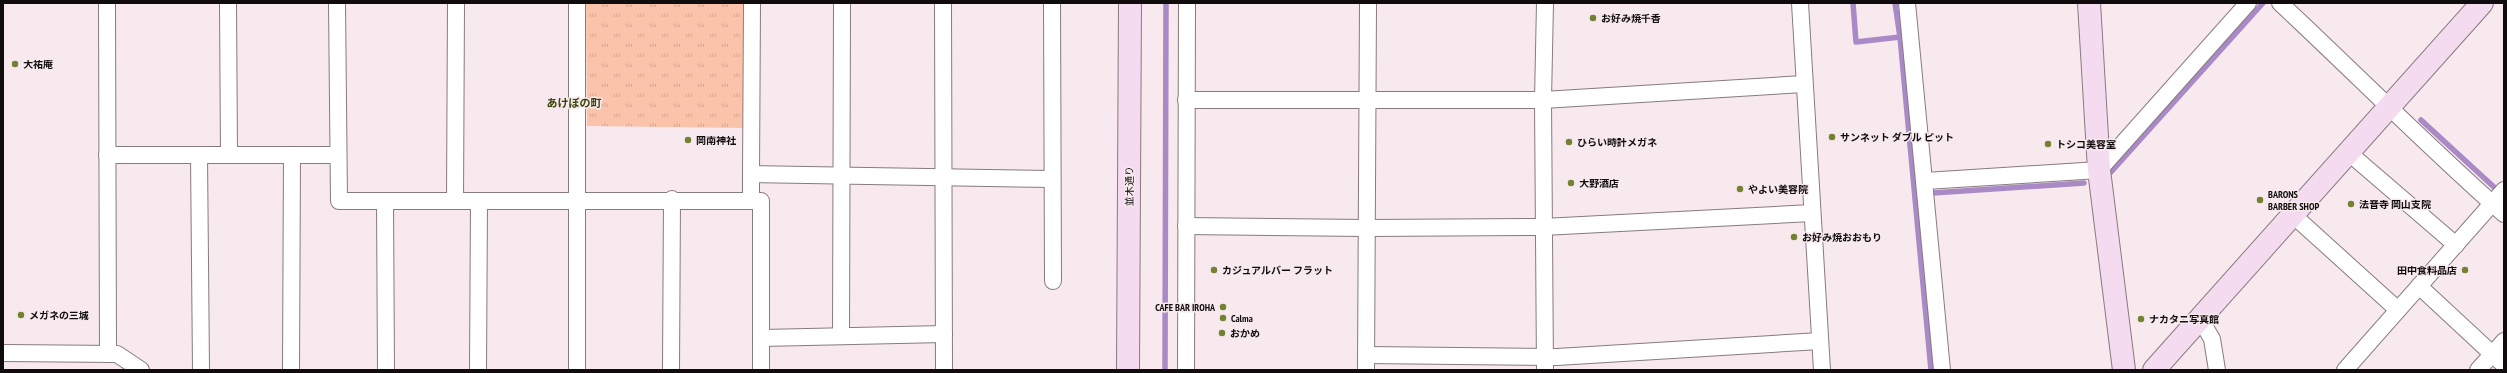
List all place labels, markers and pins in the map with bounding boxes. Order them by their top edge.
place label: お好み焼千香 [1601,12,1661,25]
marker: お好み焼千香 [1588,13,1598,23]
place label: 大祐庵 [23,58,53,71]
marker: 大祐庵 [10,59,20,69]
place label: サンネット ダブル ピット [1840,131,1954,144]
marker: サンネット ダブル ピット [1827,132,1837,142]
place label: 岡南神社 [696,134,737,147]
marker: 岡南神社 [683,135,693,145]
place label: ひらい時計メガネ [1577,136,1657,149]
marker: ひらい時計メガネ [1564,137,1574,147]
place label: トシコ美容室 [2056,138,2116,151]
marker: トシコ美容室 [2043,139,2053,149]
place label: 大野酒店 [1579,177,1619,190]
marker: 大野酒店 [1566,178,1576,188]
place label: やよい美容院 [1748,183,1808,196]
marker: やよい美容院 [1735,184,1745,194]
place label: BARONS BARBER SHOP [2268,188,2319,213]
marker: BARONS BARBER SHOP [2255,195,2265,205]
place label: 法音寺 岡山支院 [2359,198,2431,211]
marker: 法音寺 岡山支院 [2346,199,2356,209]
place label: お好み焼おおもり [1802,231,1882,244]
marker: お好み焼おおもり [1789,232,1799,242]
place label: カジュアルバー フラット [1222,264,1333,277]
place label: 田中食料品店 [2397,264,2457,277]
marker: カジュアルバー フラット [1209,265,1219,275]
marker: 田中食料品店 [2460,265,2470,275]
place label: CAFE BAR IROHA [1155,301,1216,314]
marker: CAFE BAR IROHA [1218,302,1228,312]
place label: メガネの三城 [29,309,89,322]
marker: メガネの三城 [16,310,26,320]
place label: Calma [1231,312,1253,325]
marker: Calma [1218,313,1228,323]
place label: ナカタニ写真館 [2149,313,2219,326]
marker: ナカタニ写真館 [2136,314,2146,324]
place label: おかめ [1230,327,1260,340]
marker: おかめ [1217,328,1227,338]

